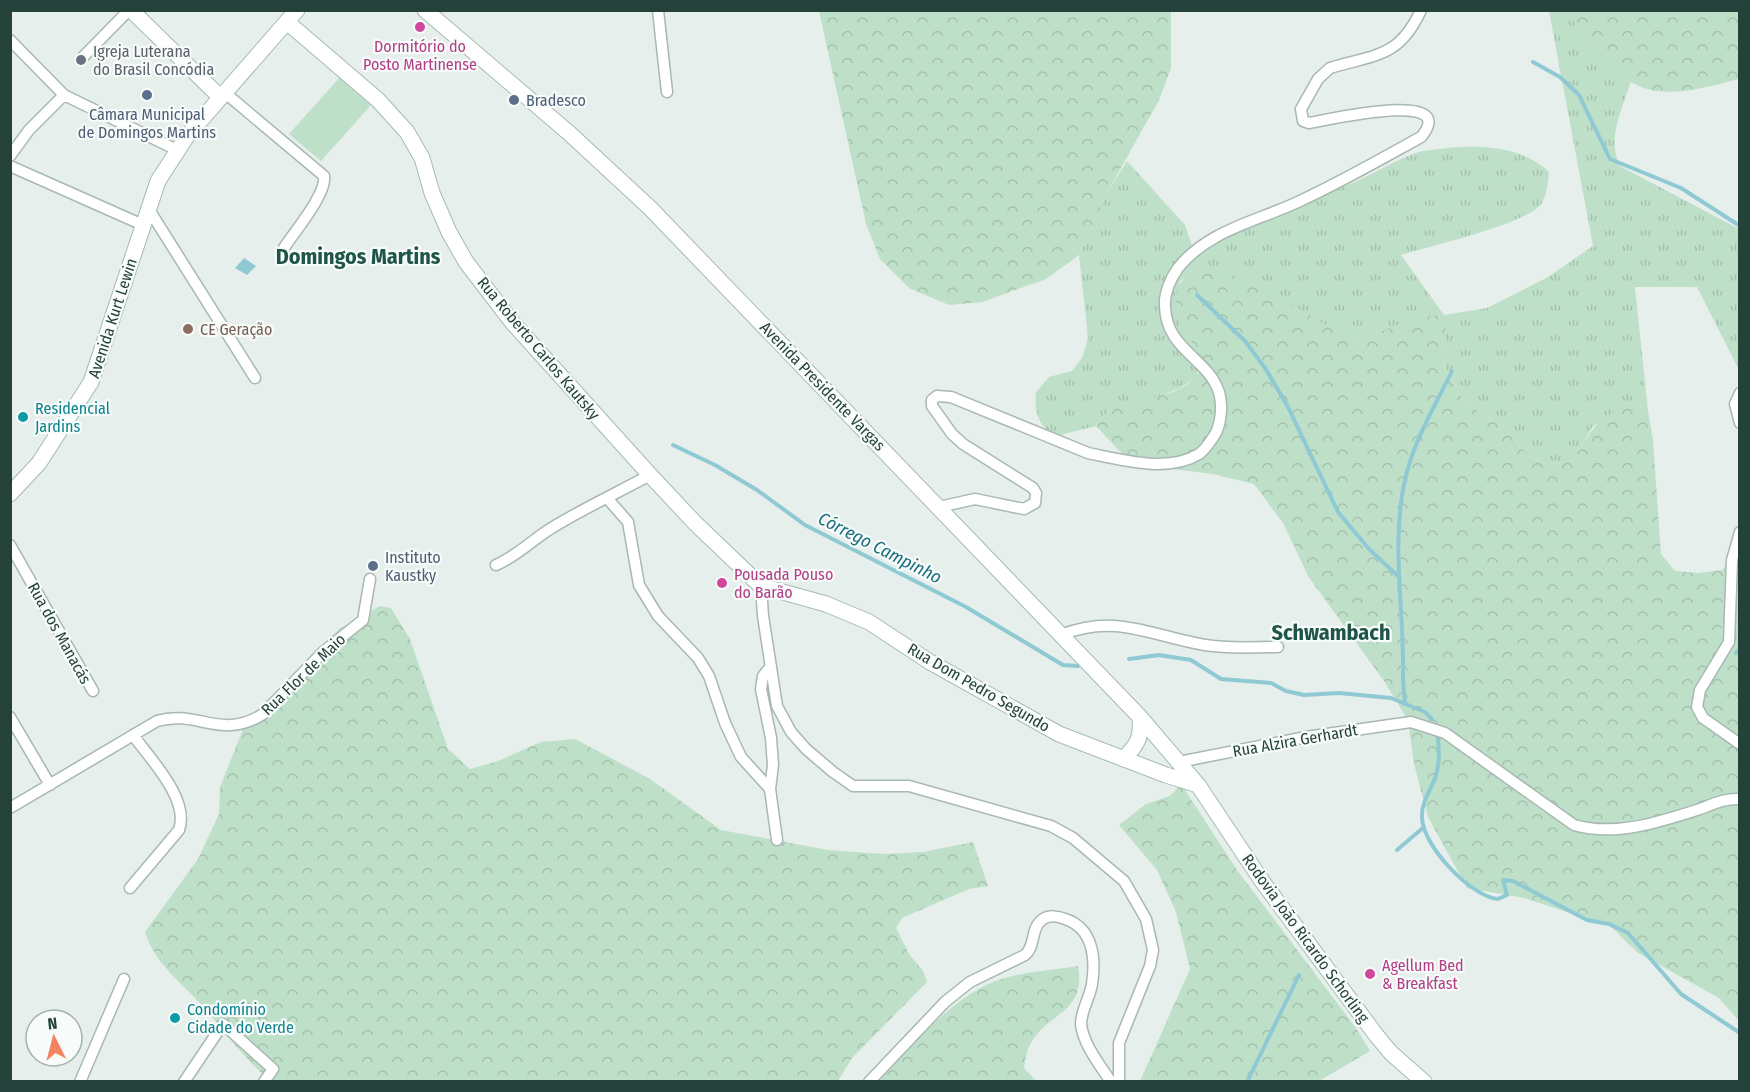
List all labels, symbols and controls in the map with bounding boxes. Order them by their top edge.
marker: Dormitório do Posto Martinense [413,20,427,34]
place label: Dormitório do Posto Martinense [363,37,477,74]
place label: Igreja Luterana do Brasil Concódia [93,42,214,79]
marker: Igreja Luterana do Brasil Concódia [74,53,88,67]
marker: Câmara Municipal de Domingos Martins [140,88,154,102]
place label: Bradesco [526,91,586,110]
marker: Bradesco [507,93,521,107]
place label: Câmara Municipal de Domingos Martins [78,105,216,142]
district label: Domingos Martins [276,243,441,270]
street label: Avenida Kurt Lewin [84,256,141,380]
street label: Rua Roberto Carlos Kautsky [473,273,604,424]
street label: Avenida Presidente Vargas [756,318,889,455]
place label: CE Geração [200,320,272,339]
marker: CE Geração [181,322,195,336]
place label: Residencial Jardins [35,399,110,436]
marker: Residencial Jardins [16,410,30,424]
water label: Córrego Campinho [815,507,945,589]
place label: Instituto Kaustky [385,548,441,585]
marker: Instituto Kaustky [366,559,380,573]
place label: Pousada Pouso do Barão [734,565,833,602]
marker: Pousada Pouso do Barão [715,576,729,590]
street label: Rua dos Manacás [24,579,95,687]
district label: Schwambach [1272,619,1390,646]
street label: Rua Flor de Maio [257,630,349,719]
street label: Rua Dom Pedro Segundo [904,639,1053,736]
street label: Rua Alzira Gerhardt [1231,720,1360,761]
street label: Rodovia João Ricardo Schorling [1238,850,1373,1027]
place label: Agellum Bed & Breakfast [1382,956,1464,993]
marker: Agellum Bed & Breakfast [1363,967,1377,981]
place label: Condomínio Cidade do Verde [187,1000,294,1037]
north arrow [24,1008,84,1068]
marker: Condomínio Cidade do Verde [168,1011,182,1025]
text: N [47,1014,58,1034]

